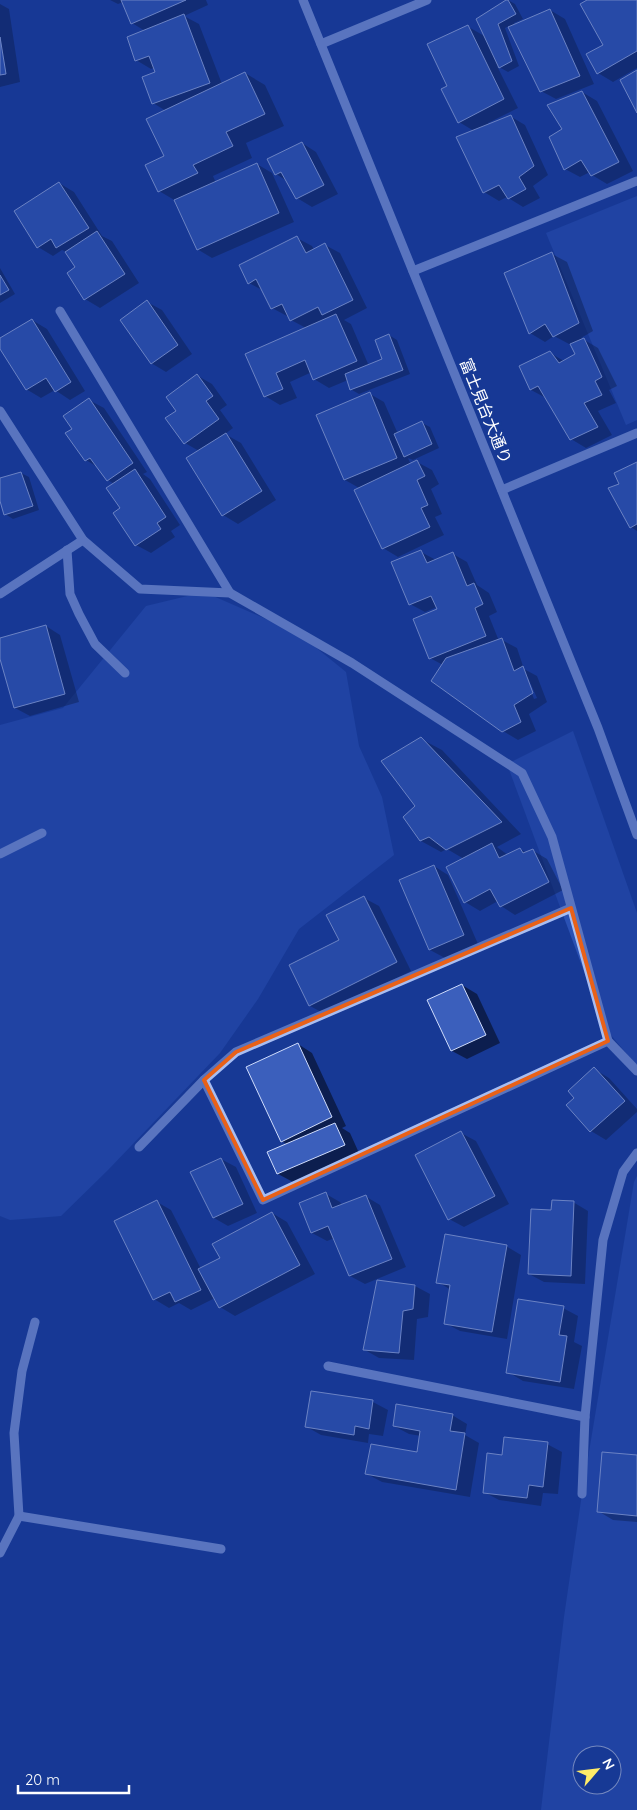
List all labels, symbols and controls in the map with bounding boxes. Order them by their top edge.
street label: 富士見台大通り [456,355,516,467]
north arrow [572,1745,622,1795]
text: N [598,1755,619,1773]
scale bar [18,1762,129,1794]
text: 20 m [25,1770,60,1789]

